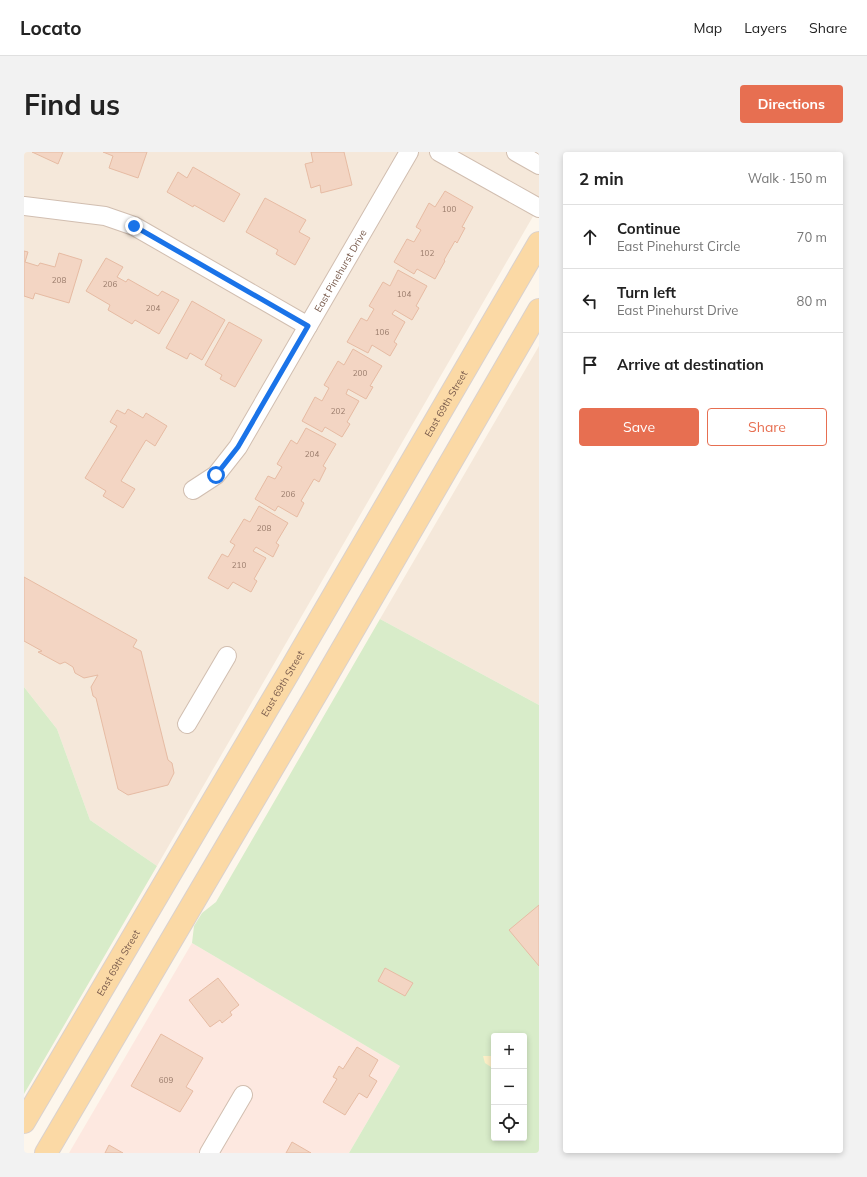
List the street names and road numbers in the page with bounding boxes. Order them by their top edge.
street label: East Pinehurst Drive [311,227,370,315]
street label: East 69th Street [422,368,471,439]
street label: East 69th Street [258,648,307,719]
street label: East 69th Street [94,927,143,998]

